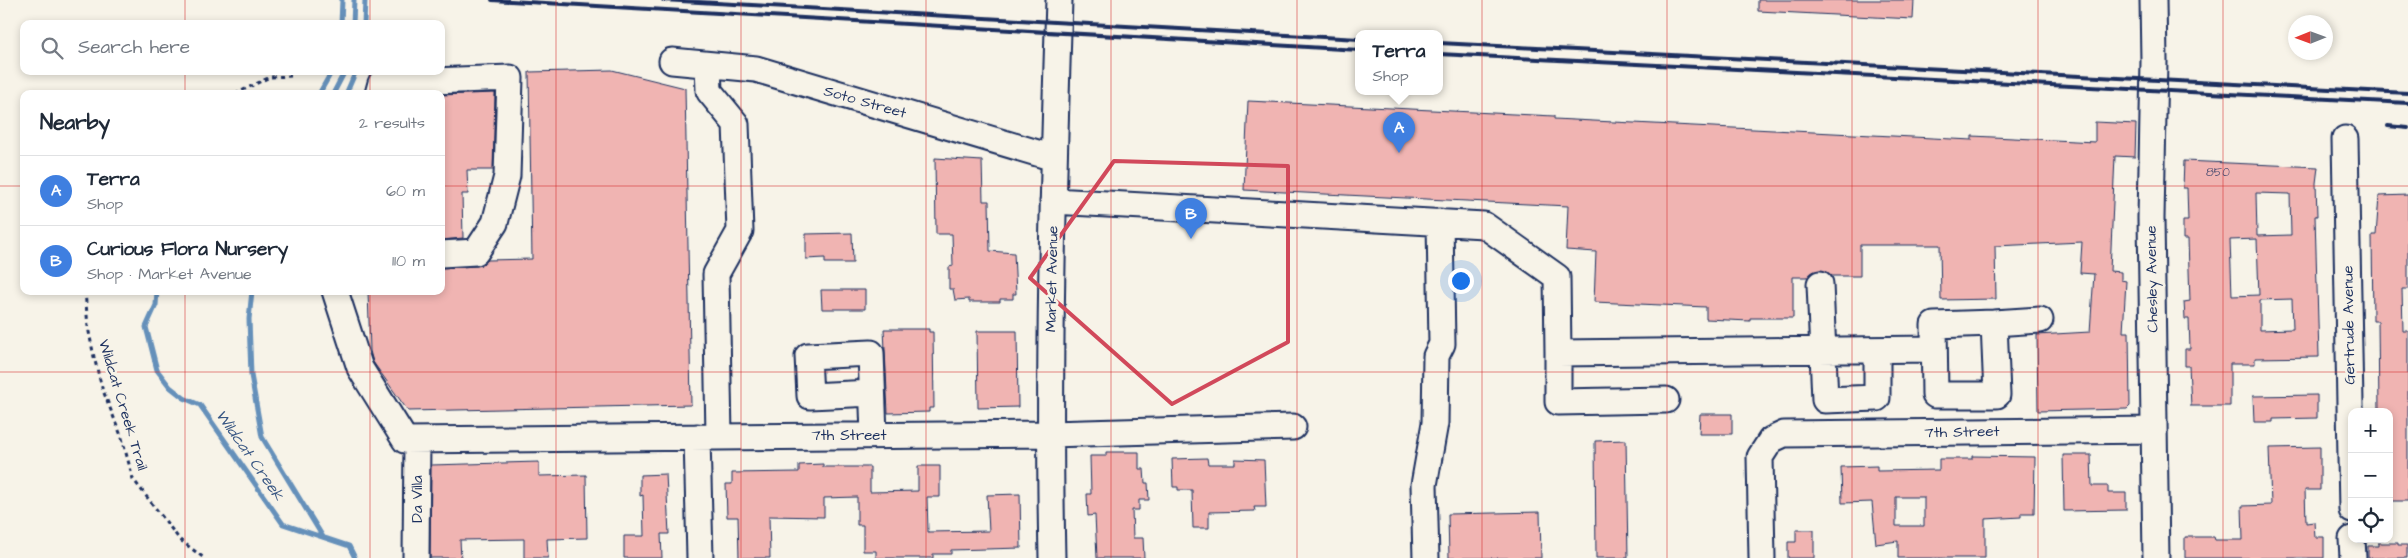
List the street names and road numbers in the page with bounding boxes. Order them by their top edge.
street label: Soto Street [821,80,909,124]
street label: Chesley Avenue [2141,225,2164,333]
street label: Market Avenue [1041,226,1063,332]
street label: Gertrude Avenue [2337,265,2361,385]
street label: Wildcat Creek Trail [93,337,153,473]
street label: 7th Street [1924,421,2000,443]
street label: 7th Street [812,425,887,446]
street label: Da Villa [407,475,428,523]

